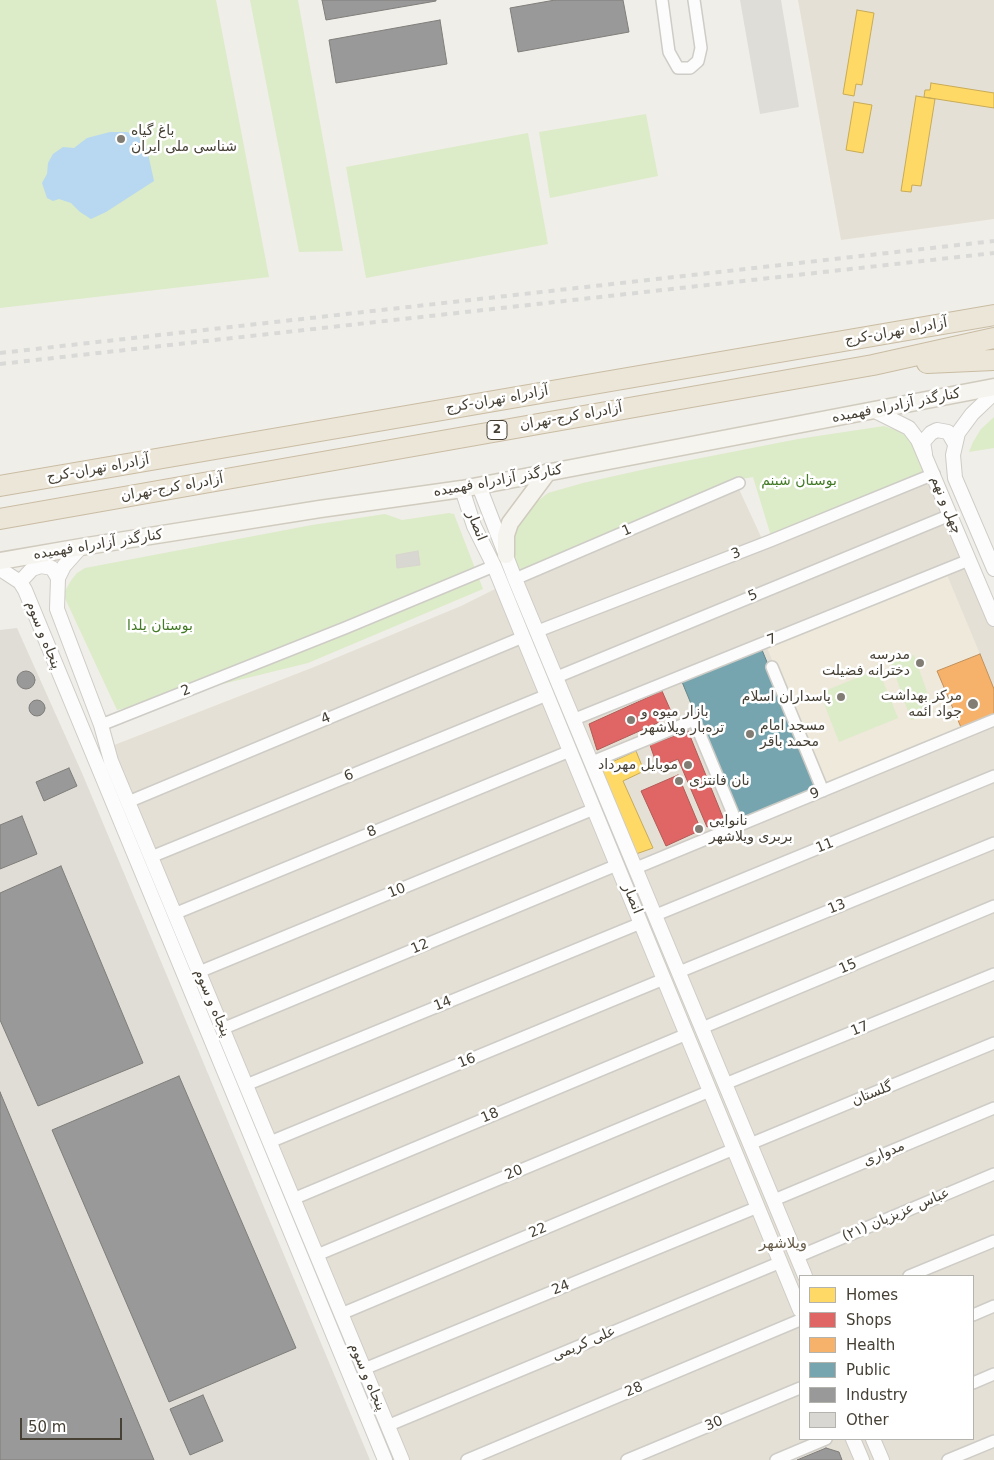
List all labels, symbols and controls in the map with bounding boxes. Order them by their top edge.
place label: باغ گیاه‌ شناسی ملی ایران [131,123,237,156]
marker: باغ گیاه‌ شناسی ملی ایران [115,133,127,145]
street label: آزادراه تهران-کرج [843,315,949,349]
street label: آزادراه تهران-کرج [444,383,550,417]
street label: کنارگذر آزادراه فهمیده [830,385,962,427]
street label: آزادراه کرج-تهران [518,400,624,434]
road number: 2 [487,420,507,440]
street label: آزادراه تهران-کرج [45,452,151,486]
street label: کنارگذر آزادراه فهمیده [432,461,564,501]
street label: آزادراه کرج-تهران [119,471,225,505]
park label: بوستان شبنم [761,473,837,489]
street label: چهل و نهم [927,474,965,536]
street label: انصار [462,509,490,543]
street label: 1 [620,522,634,540]
street label: کنارگذر آزادراه فهمیده [32,526,164,564]
street label: 3 [729,545,743,563]
street label: 5 [746,587,760,605]
street label: پنجاه و سوم [22,598,64,672]
park label: بوستان یلدا [127,618,193,634]
street label: 7 [765,631,779,649]
place label: مدرسه دخترانه فضیلت [822,647,910,680]
marker: مدرسه دخترانه فضیلت [914,657,926,669]
street label: 2 [179,682,193,700]
place label: مرکز بهداشت جواد ائمه [881,688,962,720]
place label: پاسداران اسلام [742,689,831,705]
marker: پاسداران اسلام [835,691,847,703]
marker: مرکز بهداشت جواد ائمه [966,697,980,711]
place label: بازار میوه و تره‌بار ویلاشهر [641,704,724,736]
street label: 4 [319,710,333,728]
marker: بازار میوه و تره‌بار ویلاشهر [625,714,637,726]
place label: مسجد امام محمد باقر [760,718,825,750]
marker: مسجد امام محمد باقر [744,728,756,740]
place label: موبایل مهرداد [598,757,678,773]
marker: موبایل مهرداد [682,759,694,771]
street label: 6 [342,767,356,785]
place label: نان فانتزی [689,773,750,789]
marker: نان فانتزی [673,775,685,787]
street label: 9 [808,785,822,803]
place label: نانوایی بربری ویلاشهر [709,813,793,846]
street label: 8 [365,823,379,841]
marker: نانوایی بربری ویلاشهر [693,823,705,835]
street label: 11 [814,835,836,857]
street label: 10 [386,880,408,902]
street label: انصار [618,882,646,916]
street label: 13 [826,896,848,918]
street label: 12 [409,936,431,958]
street label: 15 [837,956,859,978]
street label: پنجاه و سوم [190,967,234,1039]
street label: 14 [432,993,454,1015]
street label: 17 [849,1018,871,1040]
street label: 16 [456,1050,478,1072]
street label: گلستان [849,1078,895,1110]
street label: 18 [479,1105,501,1127]
street label: مدواری [861,1138,907,1170]
street label: 20 [503,1162,525,1184]
street label: عباس عزیزیان (۲۱) [840,1185,952,1245]
street label: 22 [527,1220,549,1242]
district label: ویلاشهر [759,1235,807,1253]
legend [799,1275,974,1440]
street label: 24 [550,1277,572,1299]
text: Homes [846,1286,898,1304]
text: Shops [846,1311,892,1329]
street label: علی کریمی [550,1323,618,1365]
text: Health [846,1336,895,1354]
street label: پنجاه و سوم [345,1341,389,1413]
text: Public [846,1361,890,1379]
street label: 28 [623,1379,645,1401]
text: Industry [846,1386,908,1404]
scale bar [22,1408,125,1440]
text: Other [846,1411,889,1429]
street label: 30 [703,1413,725,1435]
text: 50 m [28,1418,66,1436]

